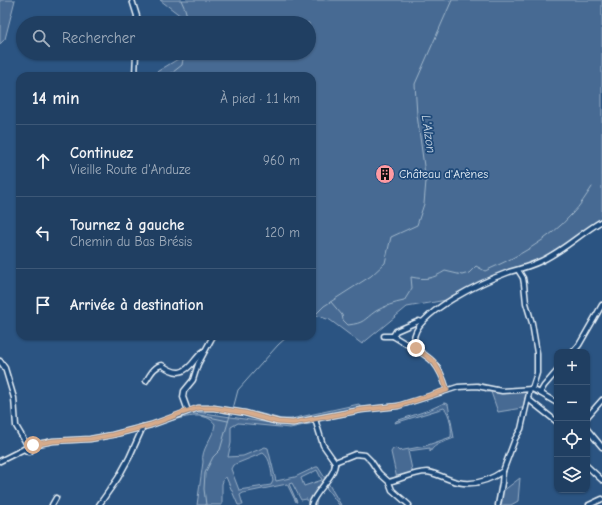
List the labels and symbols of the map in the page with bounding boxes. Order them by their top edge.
water label: L'Alzon [419,114,439,154]
building icon: Château d'Arènes [374,163,396,185]
place label: Château d'Arènes [399,167,488,181]
route end [407,339,425,357]
route start [24,436,42,454]

